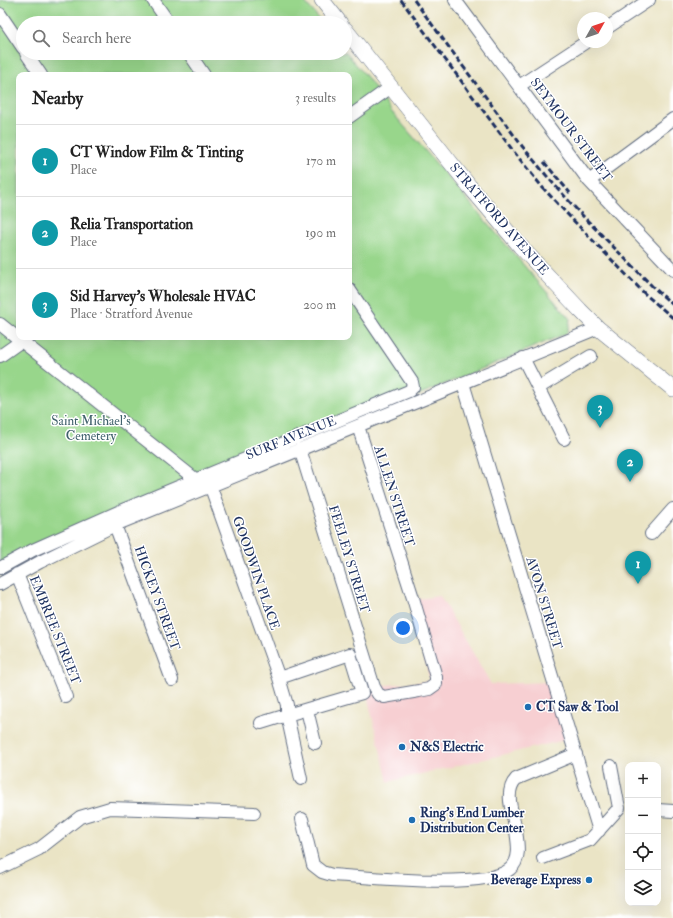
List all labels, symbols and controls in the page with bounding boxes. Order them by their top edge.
north arrow [577,12,613,48]
search box [16,16,352,60]
icon: search [30,27,52,49]
text: Search here [62,29,131,48]
street label: SEYMOUR STREET [527,75,615,185]
text: Nearby [32,88,83,109]
text: 3 results [295,90,336,106]
text: CT Window Film & Tinting [70,143,243,162]
text: 1 [43,153,47,169]
text: 170 m [306,153,336,169]
street label: STRATFORD AVENUE [446,160,552,278]
text: Place [70,162,97,178]
text: Relia Transportation [70,215,193,234]
text: 2 [42,225,48,241]
text: 190 m [305,225,336,241]
text: Place [70,234,97,250]
text: Sid Harvey's Wholesale HVAC [70,287,256,306]
text: 3 [43,297,48,313]
text: 200 m [303,297,336,313]
text: Place · Stratford Avenue [70,306,193,322]
pin: 3 [587,395,613,428]
park label: Saint Michael's Cemetery [51,413,131,445]
street label: SURF AVENUE [243,413,339,463]
street label: ALLEN STREET [370,442,418,549]
pin: 2 [617,449,643,482]
street label: FEELEY STREET [325,503,373,615]
street label: GOODWIN PLACE [229,514,283,632]
street label: HICKEY STREET [131,544,183,653]
pin: 1 [625,551,651,584]
street label: AVON STREET [522,554,566,651]
street label: EMBREE STREET [26,573,84,687]
your location [393,618,413,638]
place label: CT Saw & Tool [536,699,619,715]
marker: CT Saw & Tool [523,702,533,712]
place label: N&S Electric [409,739,484,755]
marker: N&S Electric [397,742,407,752]
map controls [625,762,661,906]
button: + [625,762,661,798]
button: − [625,798,661,834]
place label: Ring's End Lumber Distribution Center [420,805,526,836]
marker: Ring's End Lumber Distribution Center [407,815,417,825]
button: locate [625,834,661,870]
button: layers [625,870,661,906]
place label: Beverage Express [491,872,582,889]
marker: Beverage Express [584,875,594,885]

